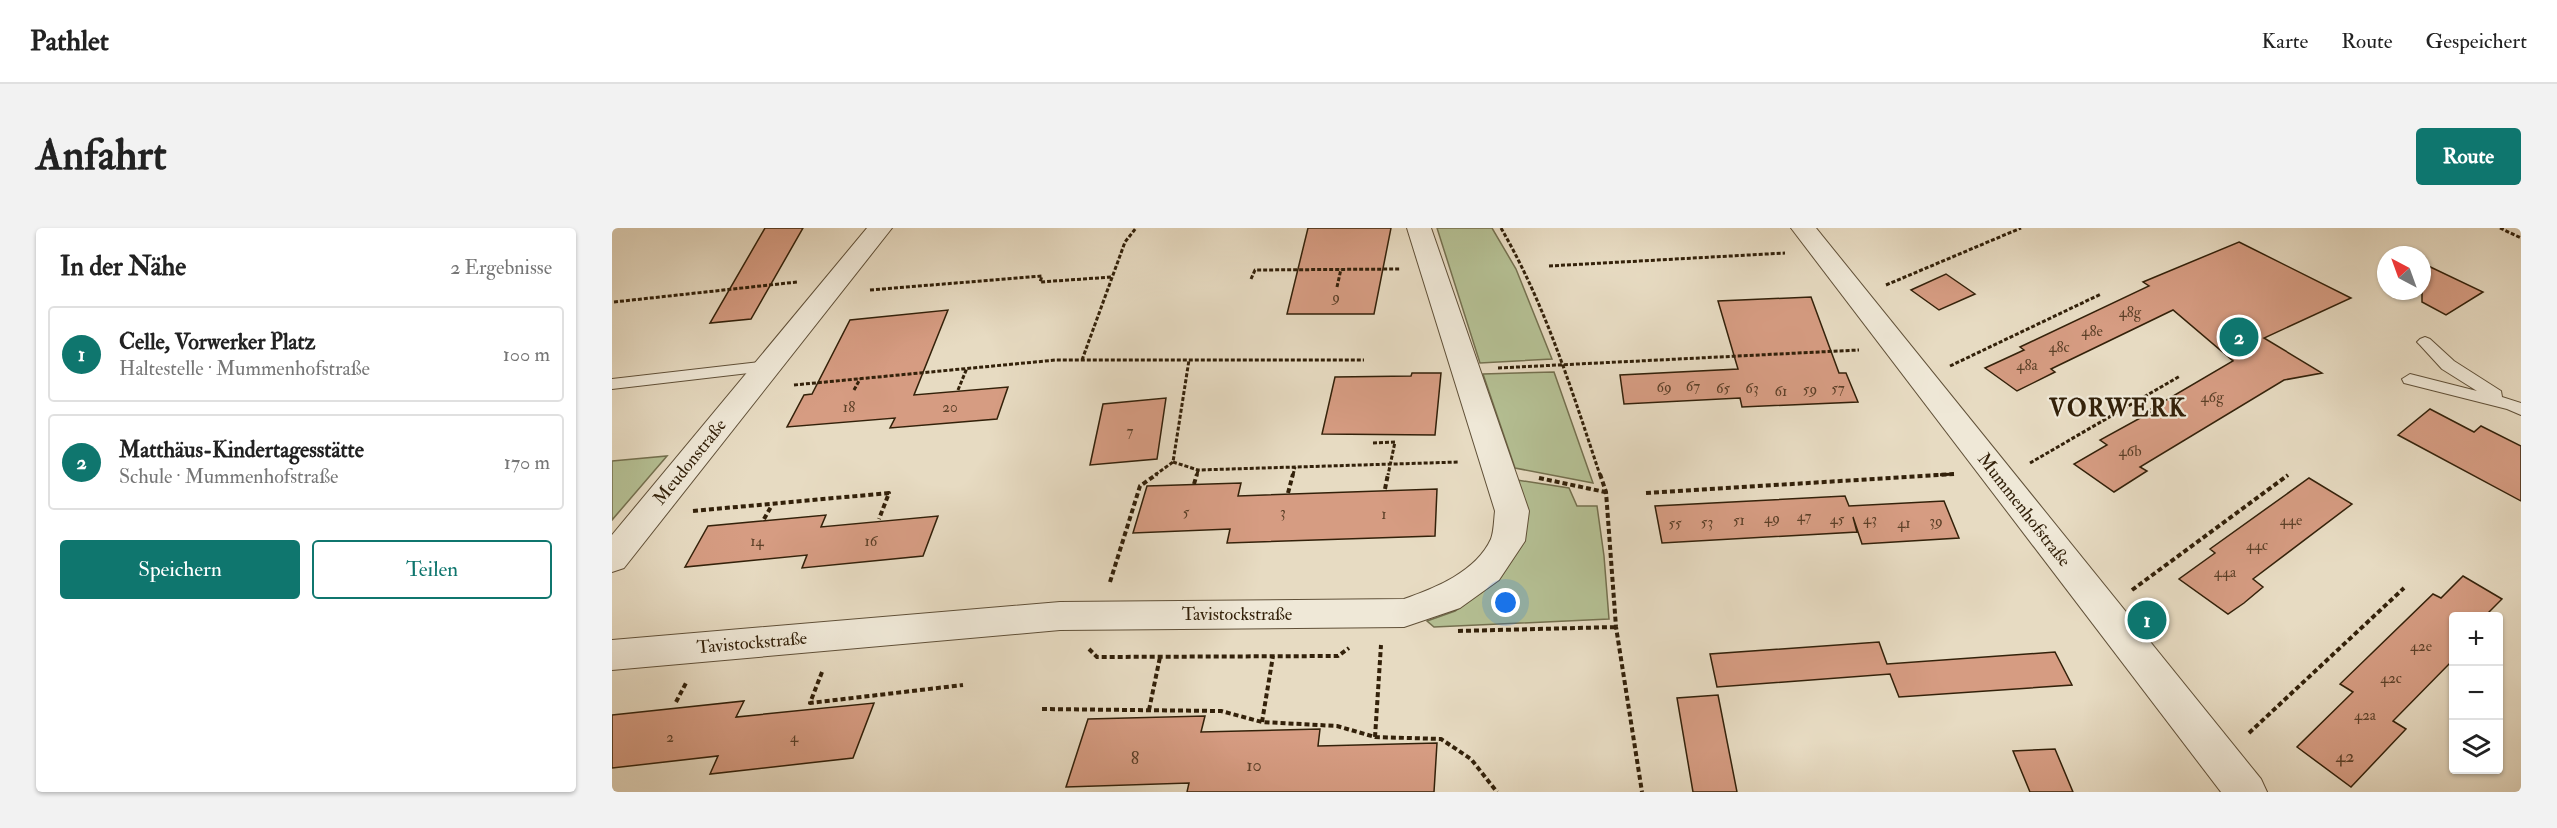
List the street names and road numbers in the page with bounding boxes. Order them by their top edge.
street label: Meudonstraße [648,414,732,510]
street label: Mummenhofstraße [1972,448,2076,572]
street label: Tavistockstraße [1182,603,1293,626]
street label: Tavistockstraße [696,627,809,659]

